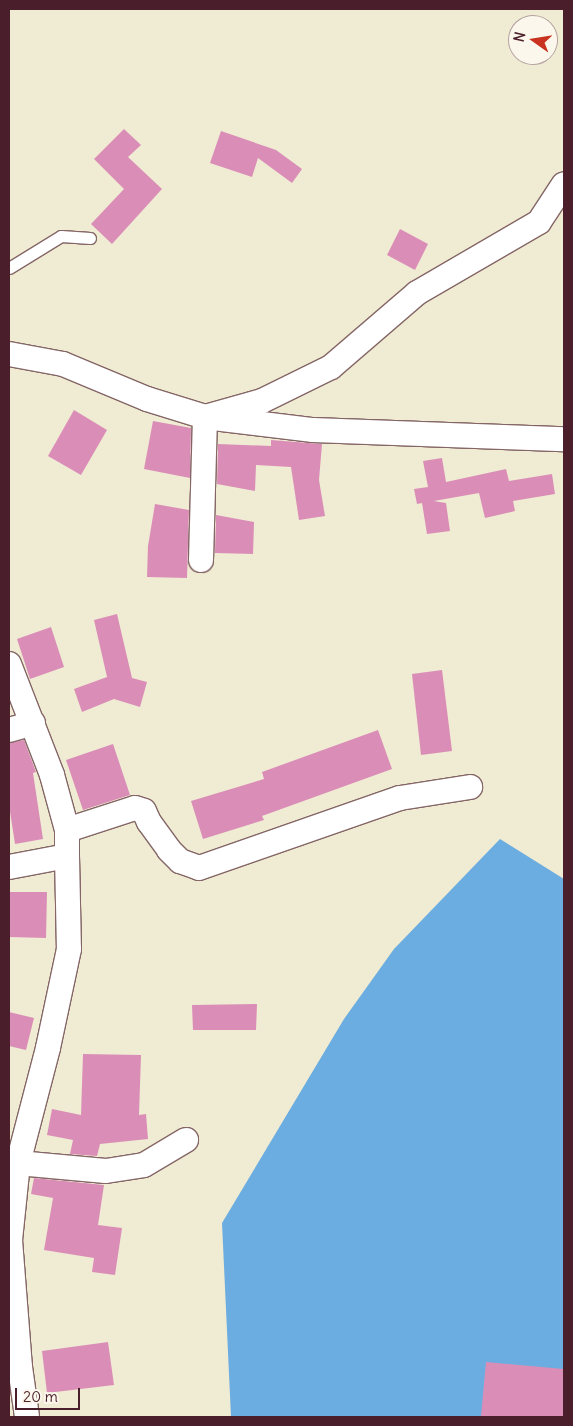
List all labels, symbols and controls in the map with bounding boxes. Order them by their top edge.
north arrow [508,15,558,65]
text: N [509,30,529,44]
scale bar [18,1378,82,1410]
text: 20 m [23,1387,58,1406]

